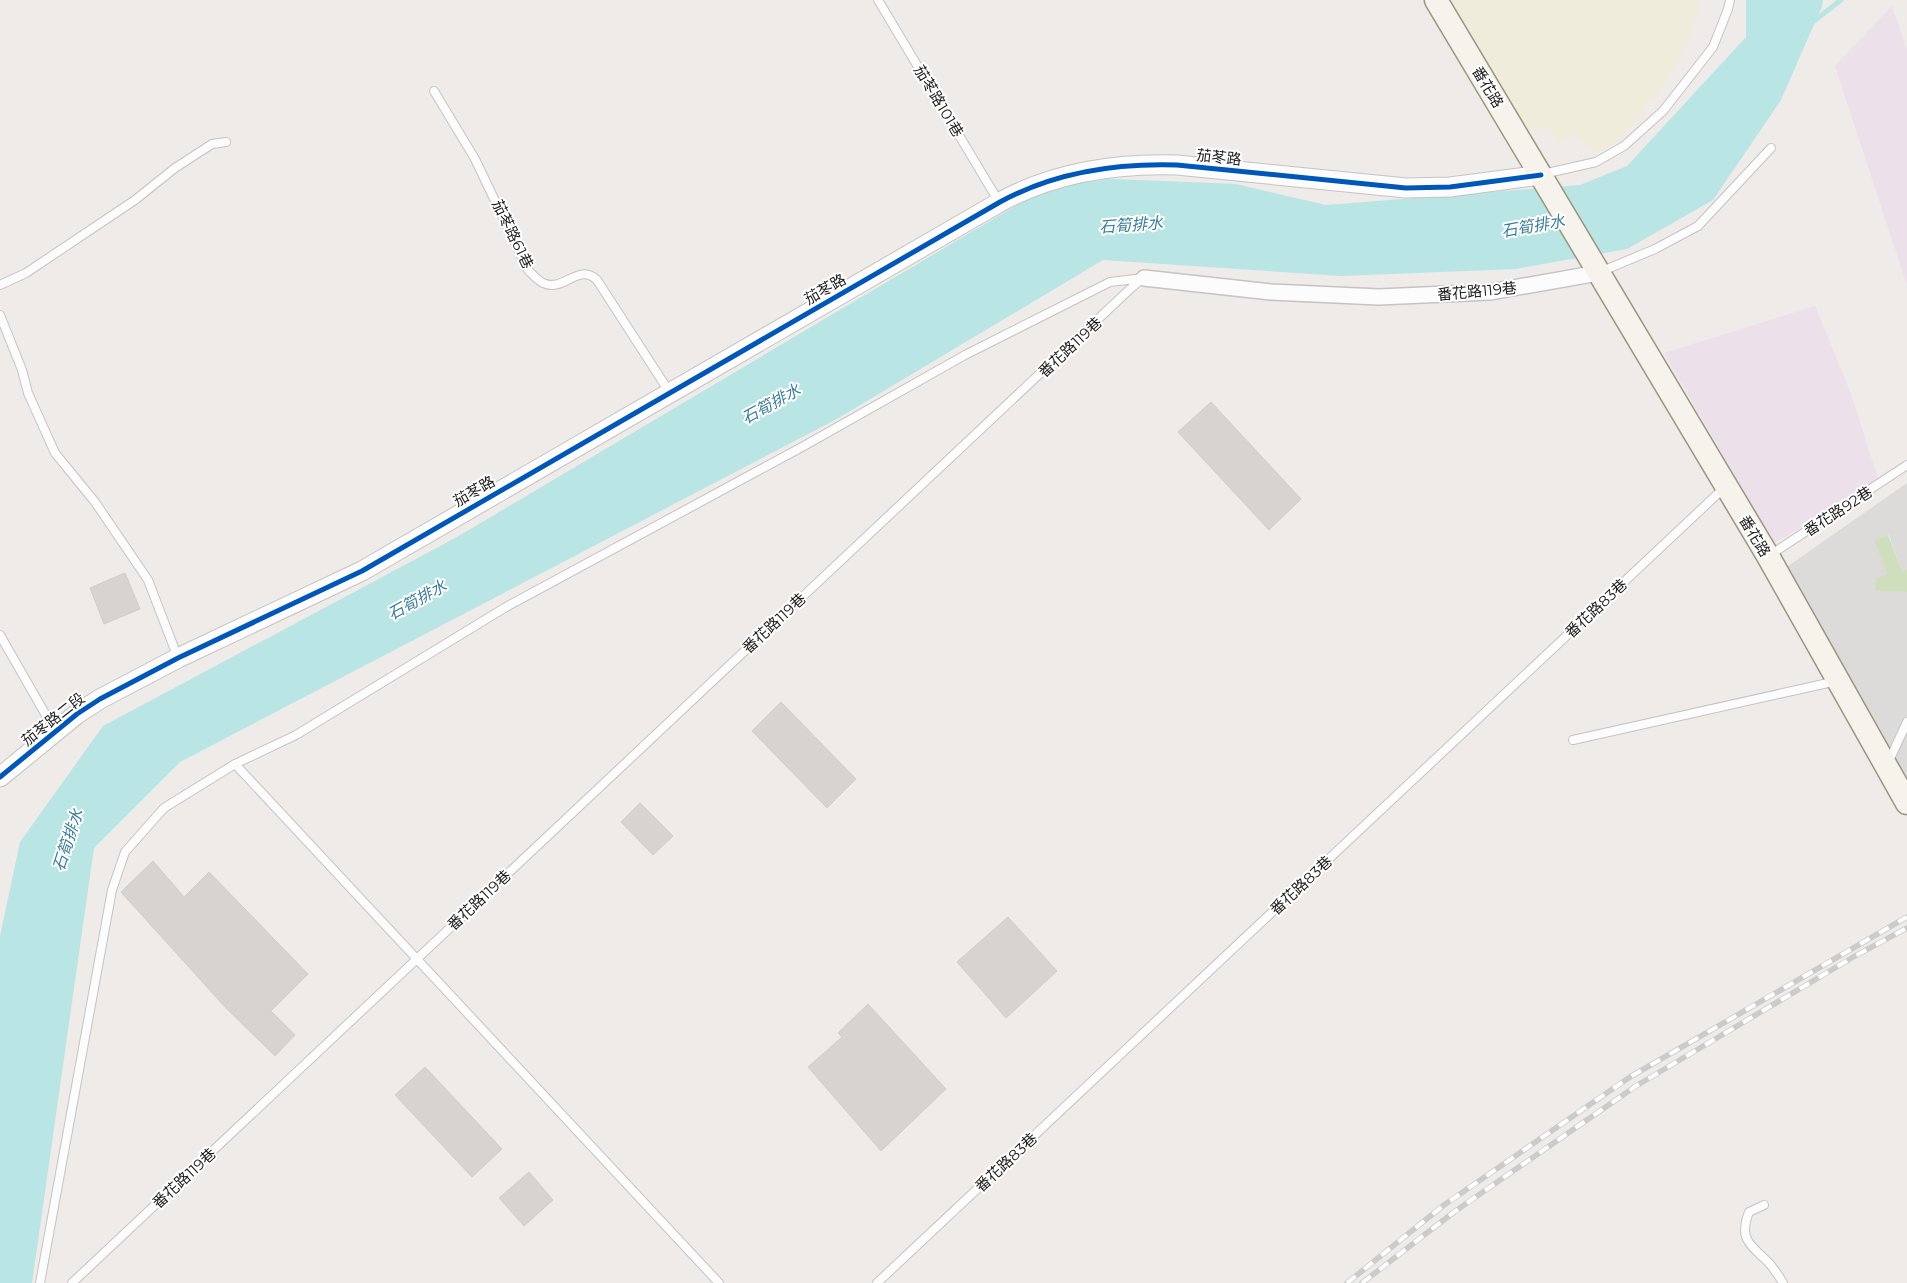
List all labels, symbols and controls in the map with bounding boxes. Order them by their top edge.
street label: 茄苳路101巷 [910,61,968,141]
street label: 番花路 [1468,63,1508,111]
street label: 茄苳路 [1196,145,1242,169]
street label: 茄苳路61巷 [488,196,538,272]
water label: 石筍排水 [1500,211,1567,241]
water label: 石筍排水 [1098,213,1165,237]
street label: 茄苳路 [801,270,849,308]
street label: 番花路119巷 [1436,278,1518,304]
street label: 番花路119巷 [1034,313,1106,381]
water label: 石筍排水 [738,380,804,428]
street label: 茄苳路 [450,472,498,510]
street label: 番花路92巷 [1800,482,1876,540]
street label: 番花路 [1735,512,1775,560]
street label: 番花路83巷 [1561,574,1631,642]
water label: 石筍排水 [384,576,450,624]
street label: 番花路119巷 [738,589,810,657]
street label: 茄苳路二段 [18,688,88,750]
water label: 石筍排水 [49,806,87,873]
street label: 番花路83巷 [1266,851,1336,919]
street label: 番花路119巷 [443,866,515,934]
street label: 番花路83巷 [971,1128,1041,1196]
street label: 番花路119巷 [148,1144,220,1212]

